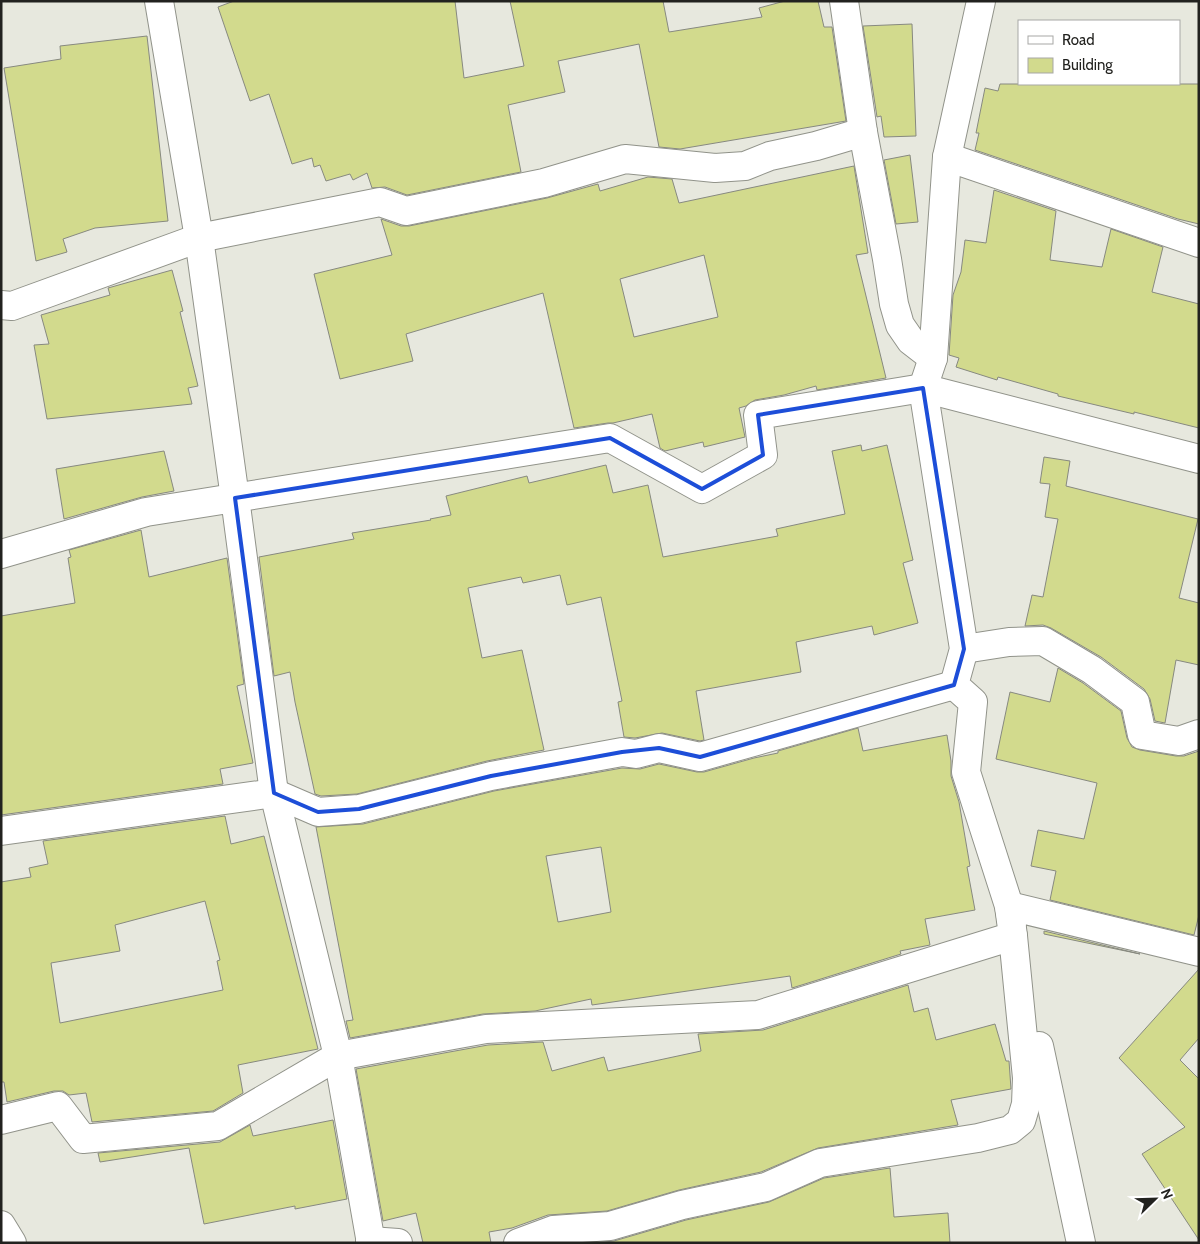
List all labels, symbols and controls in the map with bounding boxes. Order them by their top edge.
legend [1018,20,1180,85]
text: Road [1062,31,1095,49]
text: Building [1062,56,1113,74]
north arrow [1130,1174,1180,1224]
text: N [1157,1186,1177,1202]

